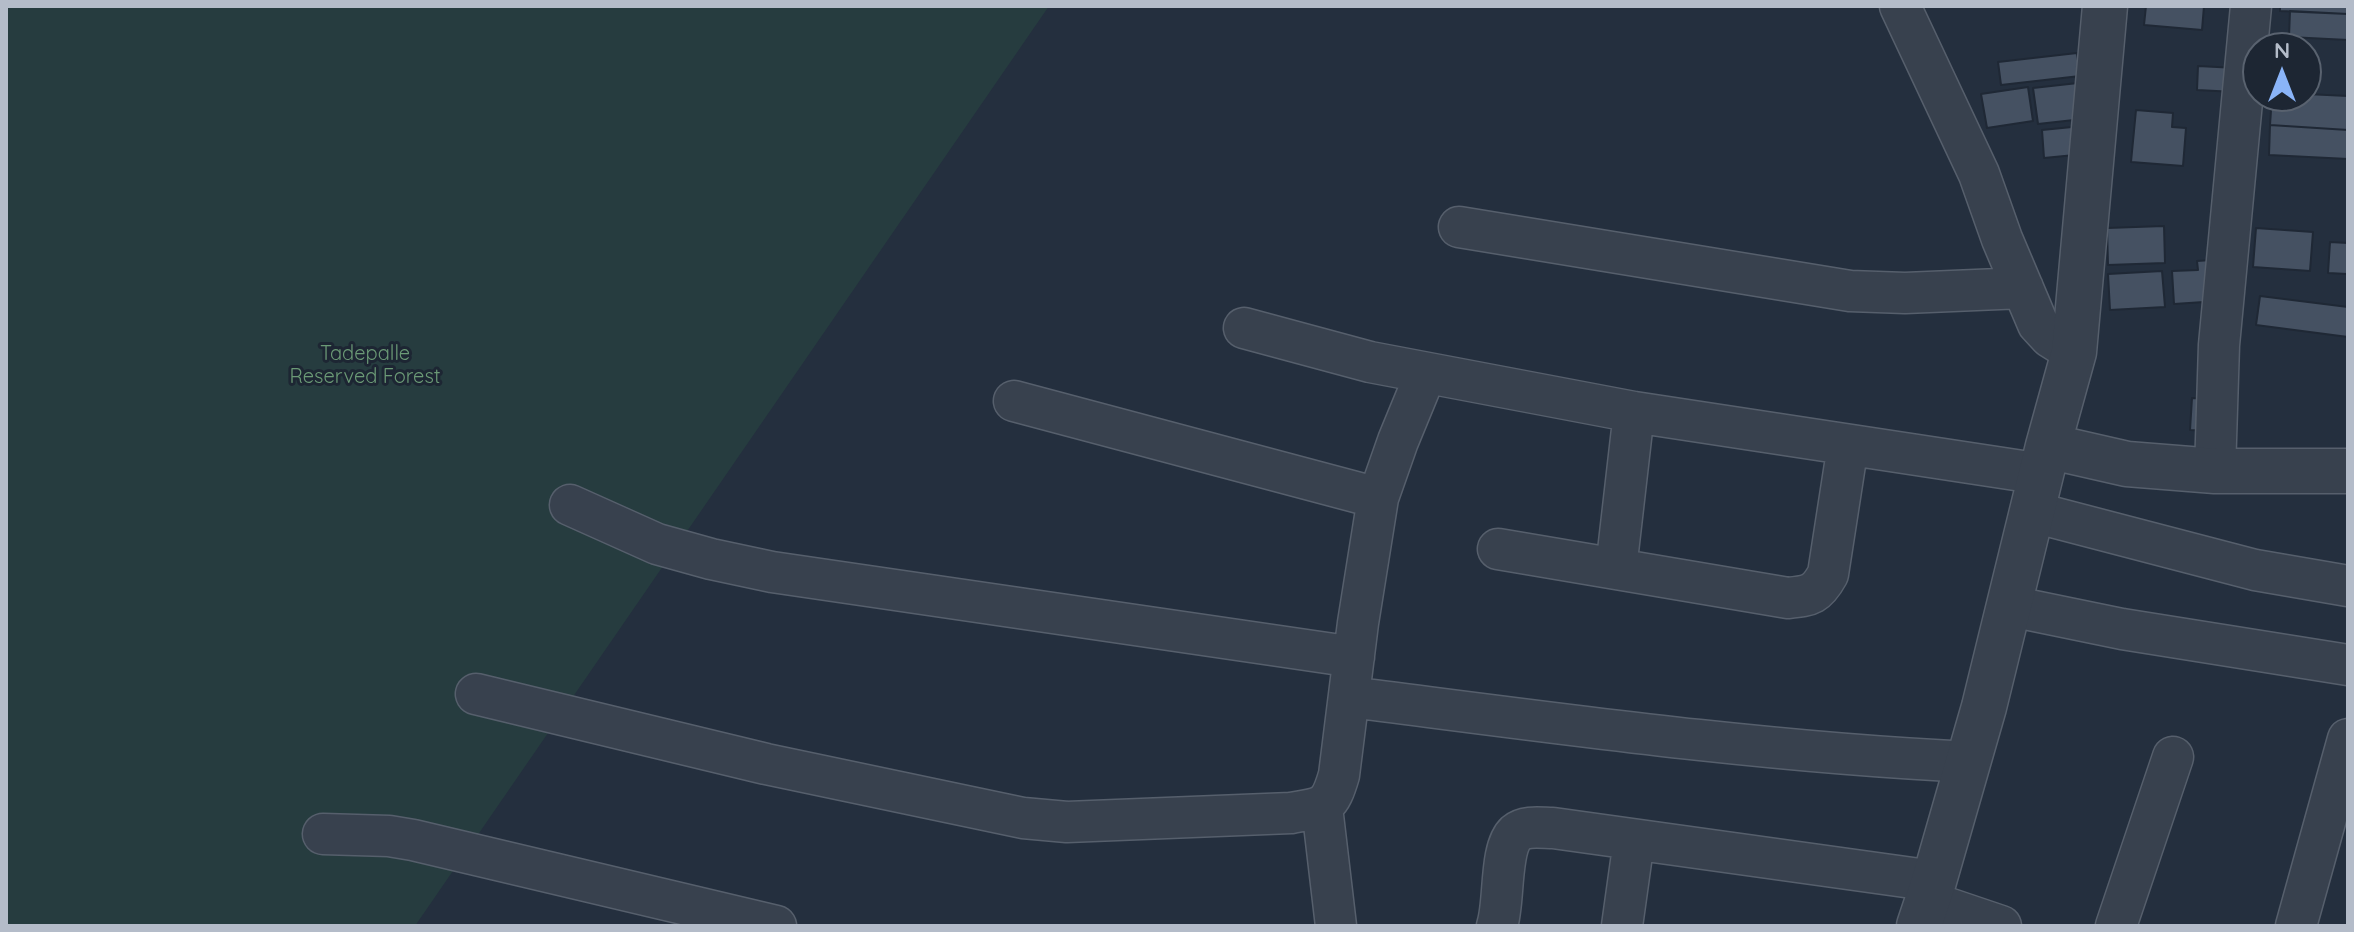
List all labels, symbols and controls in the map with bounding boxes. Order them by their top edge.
north arrow [2242,32,2322,112]
text: N [2274,36,2290,64]
park label: Tadepalle Reserved Forest [289,342,441,389]

